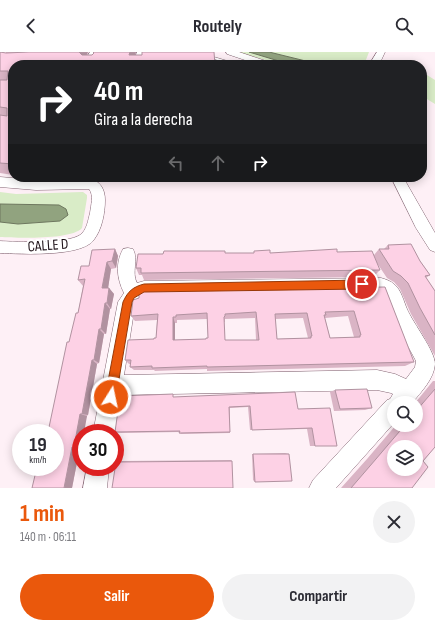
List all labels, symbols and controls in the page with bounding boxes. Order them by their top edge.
icon: back [20,15,42,37]
icon: search [393,15,415,37]
text: Routely [193,16,242,37]
text: 40 m [94,75,143,108]
icon: right [28,76,80,128]
text: Gira a la derecha [94,109,193,130]
icon: left [165,152,187,174]
icon: ahead [207,152,229,174]
icon: right [249,152,271,174]
street label: CALLE D [27,235,69,256]
pin [345,267,379,301]
icon: arrive [351,273,373,295]
position arrow [90,376,132,418]
map controls [387,396,423,476]
button: search [387,396,423,432]
speed limit sign: 30 [72,424,124,476]
text: 19 [29,433,47,457]
button: layers [387,440,423,476]
text: km/h [29,454,47,466]
text: 1 min [20,499,65,528]
button: close [373,501,415,543]
text: 140 m · 06:11 [20,529,76,545]
button: Salir [20,574,214,620]
button: Compartir [222,574,415,620]

